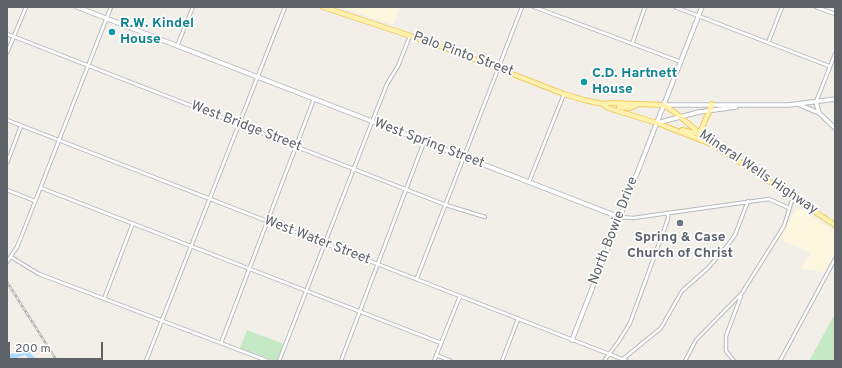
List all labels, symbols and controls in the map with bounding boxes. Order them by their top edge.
place label: R.W. Kindel House [120,16,194,48]
marker: R.W. Kindel House [107,27,117,37]
street label: Palo Pinto Street [411,29,515,81]
place label: C.D. Hartnett House [592,66,677,98]
marker: C.D. Hartnett House [579,77,589,87]
street label: West Bridge Street [188,98,304,156]
street label: West Spring Street [371,115,487,173]
street label: Mineral Wells Highway [695,127,821,219]
street label: North Bowie Drive [586,175,642,287]
street label: West Water Street [261,213,373,269]
marker: Spring & Case Church of Christ [675,218,685,228]
place label: Spring & Case Church of Christ [627,230,733,262]
scale bar [10,334,105,360]
text: 200 m [15,341,51,357]

